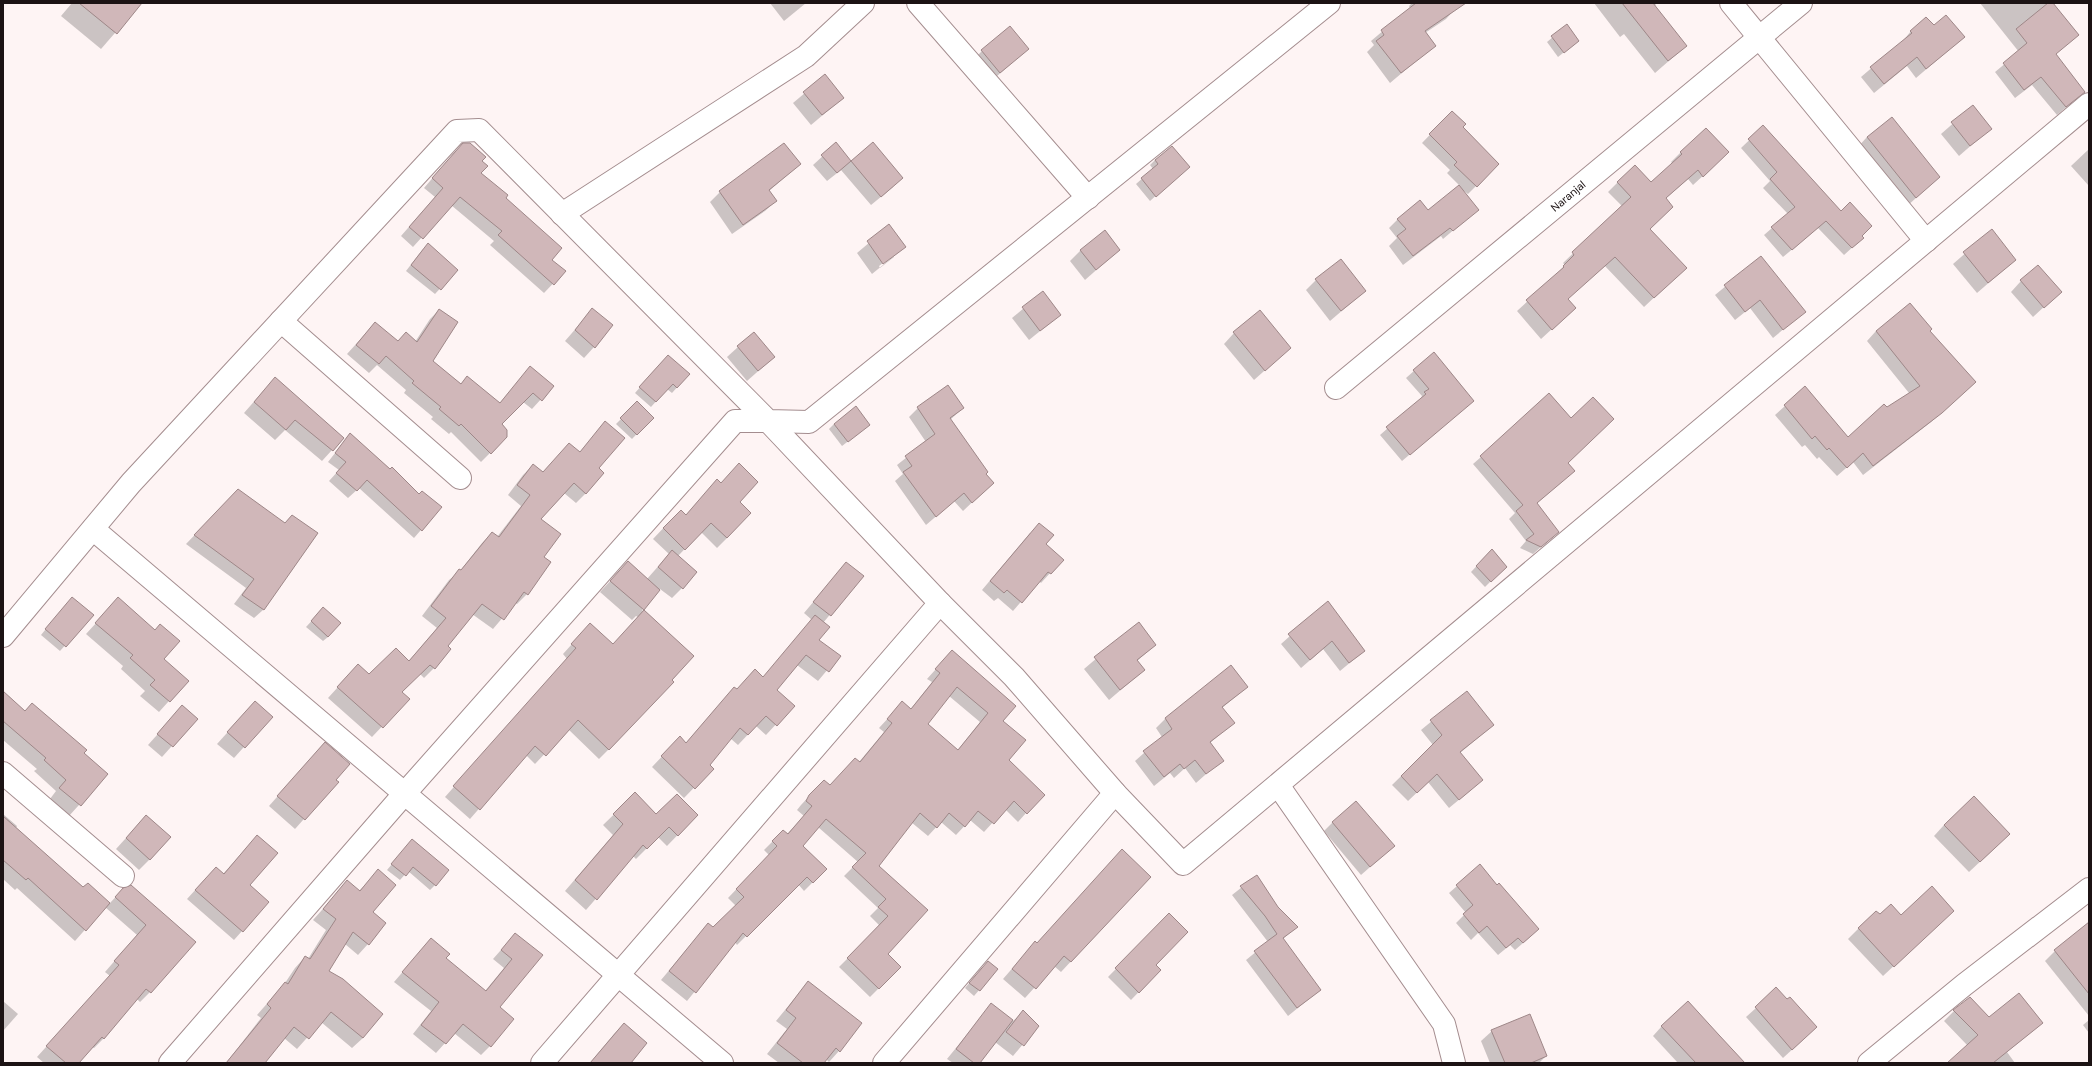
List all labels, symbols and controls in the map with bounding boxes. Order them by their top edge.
street label: Naranjal [1548,177,1588,215]

